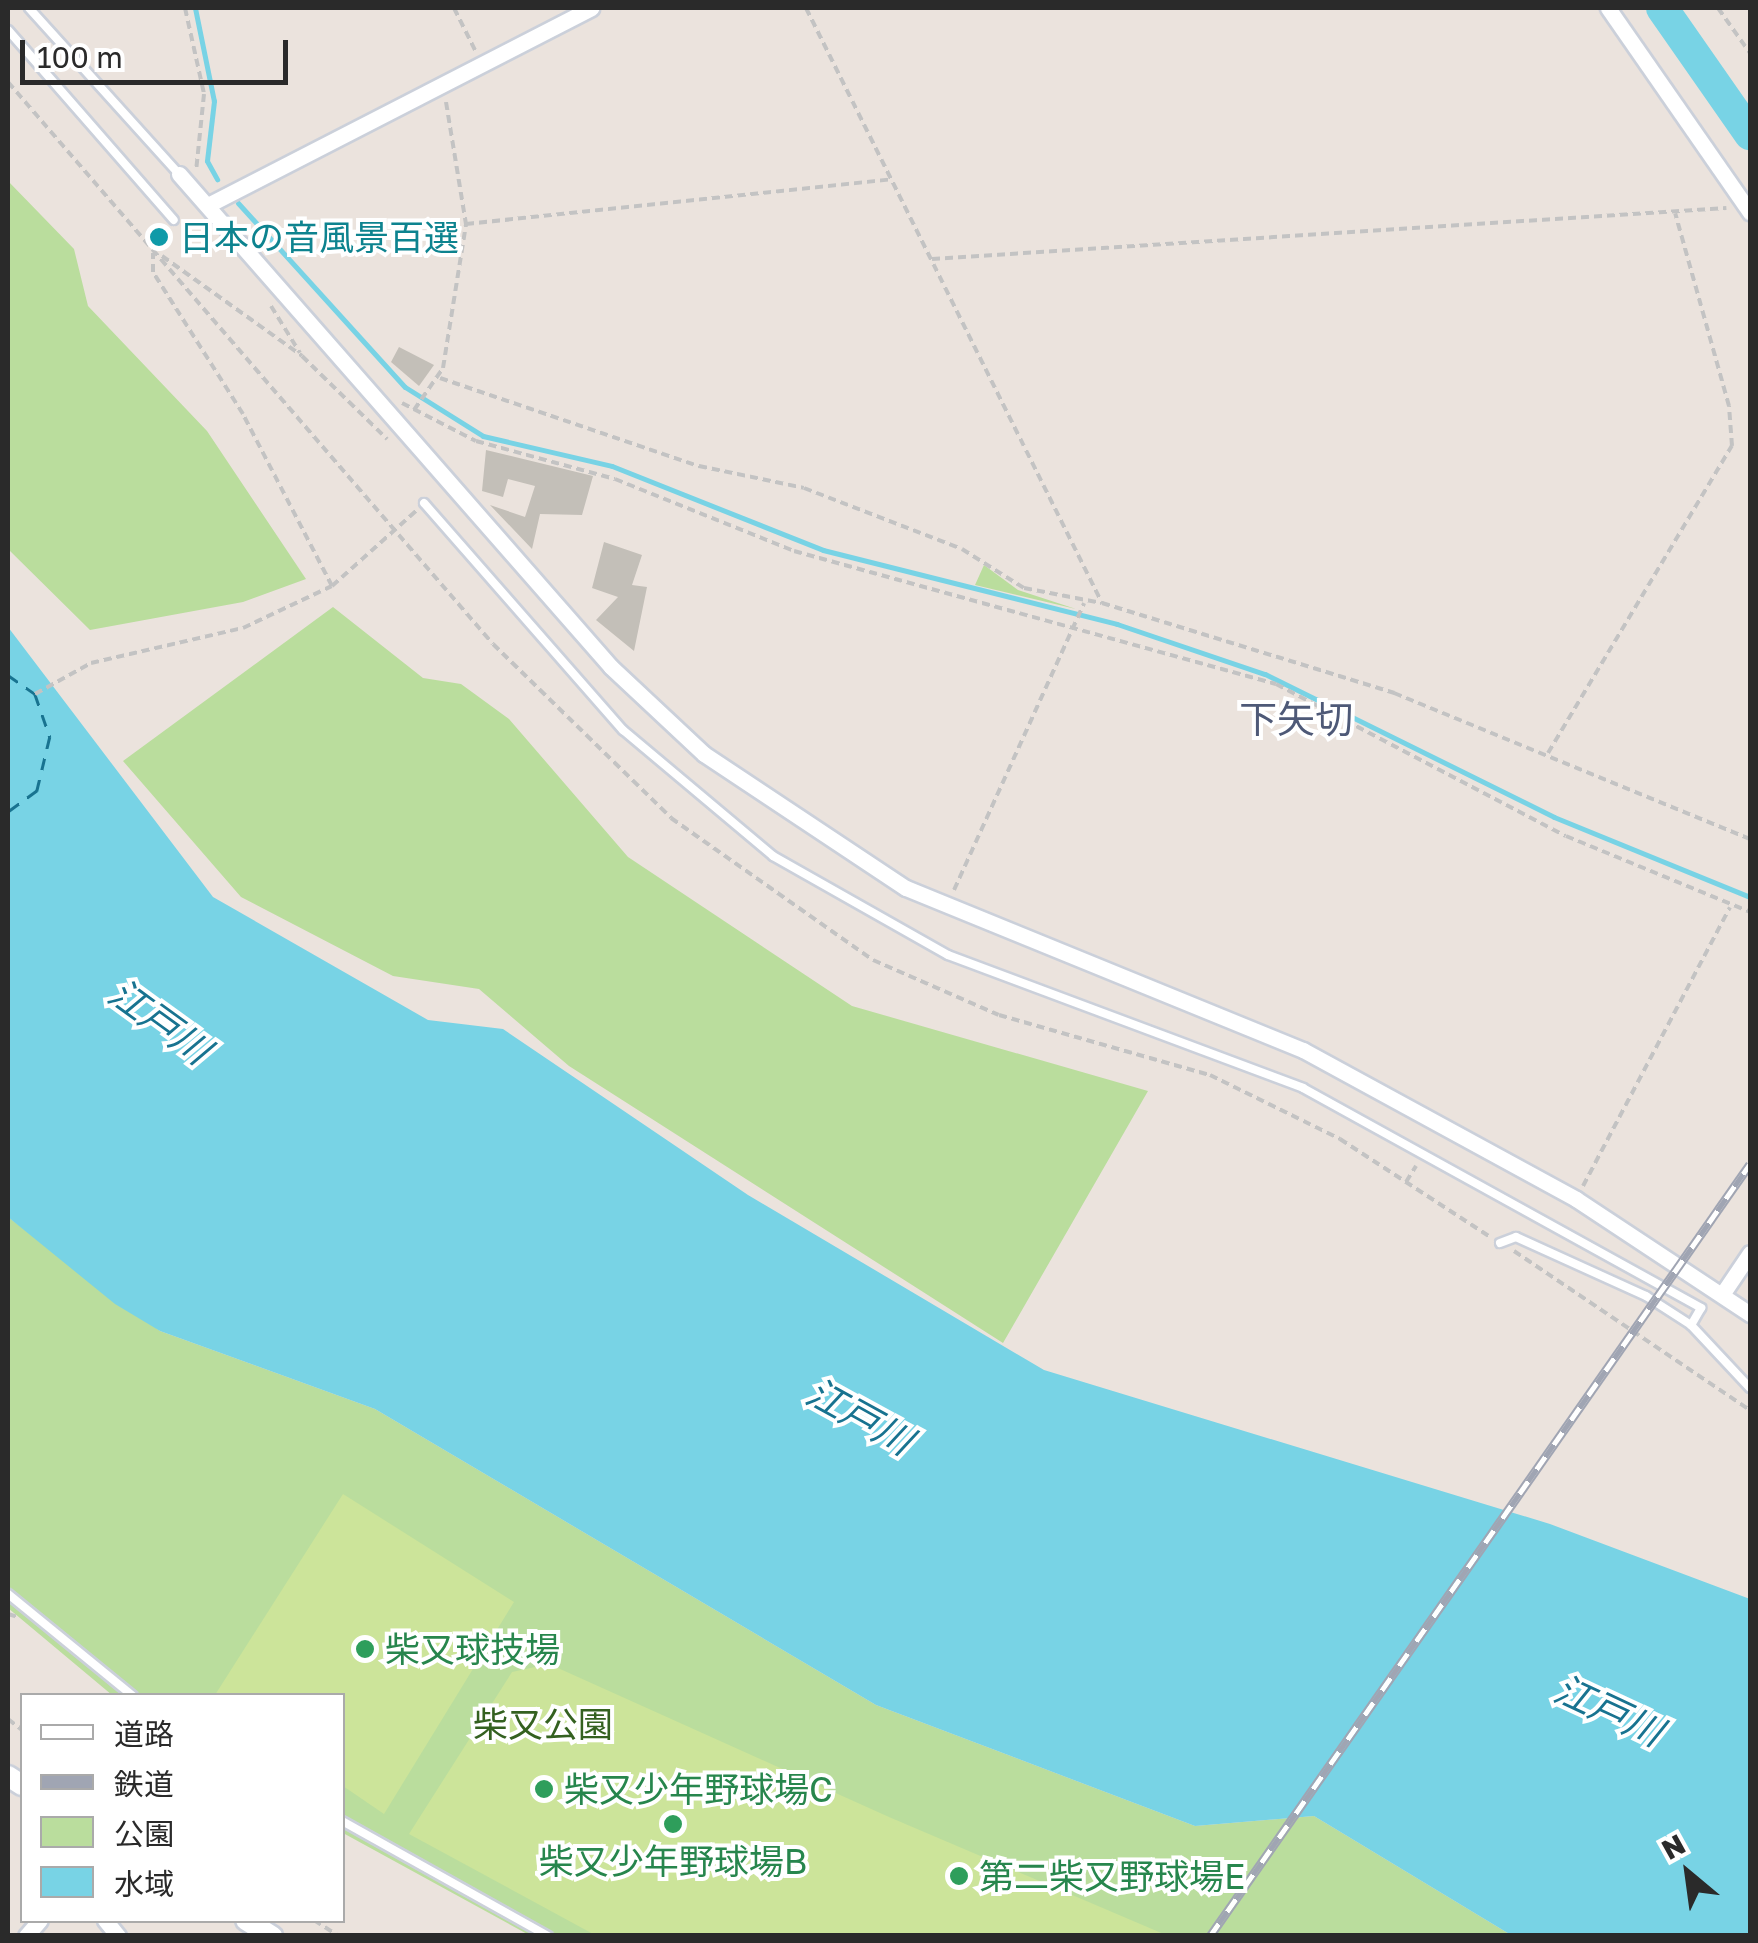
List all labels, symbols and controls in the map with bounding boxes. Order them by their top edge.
scale bar [25,20,292,82]
text: 100 m [37,39,123,75]
place label: 日本の音風景百選 [179,216,459,258]
marker: 日本の音風景百選 [148,226,170,248]
district label: 下矢切 [1239,696,1353,742]
water label: 江戸川 [100,969,220,1073]
water label: 江戸川 [799,1368,921,1464]
place label: 柴又球技場 [385,1628,560,1670]
marker: 柴又球技場 [354,1638,376,1660]
water label: 江戸川 [1548,1665,1670,1755]
legend [20,1693,345,1923]
park label: 柴又公園 [473,1703,613,1745]
text: 道路 [114,1716,174,1752]
text: 鉄道 [114,1766,174,1802]
place label: 柴又少年野球場C [564,1768,833,1810]
marker: 柴又少年野球場C [533,1778,555,1800]
marker: 柴又少年野球場B [662,1813,684,1835]
text: 公園 [114,1816,174,1852]
north arrow [1638,1823,1738,1923]
text: N [1656,1827,1691,1866]
place label: 柴又少年野球場B [539,1840,807,1882]
place label: 第二柴又野球場E [979,1855,1245,1897]
marker: 第二柴又野球場E [948,1865,970,1887]
text: 水域 [114,1866,174,1902]

